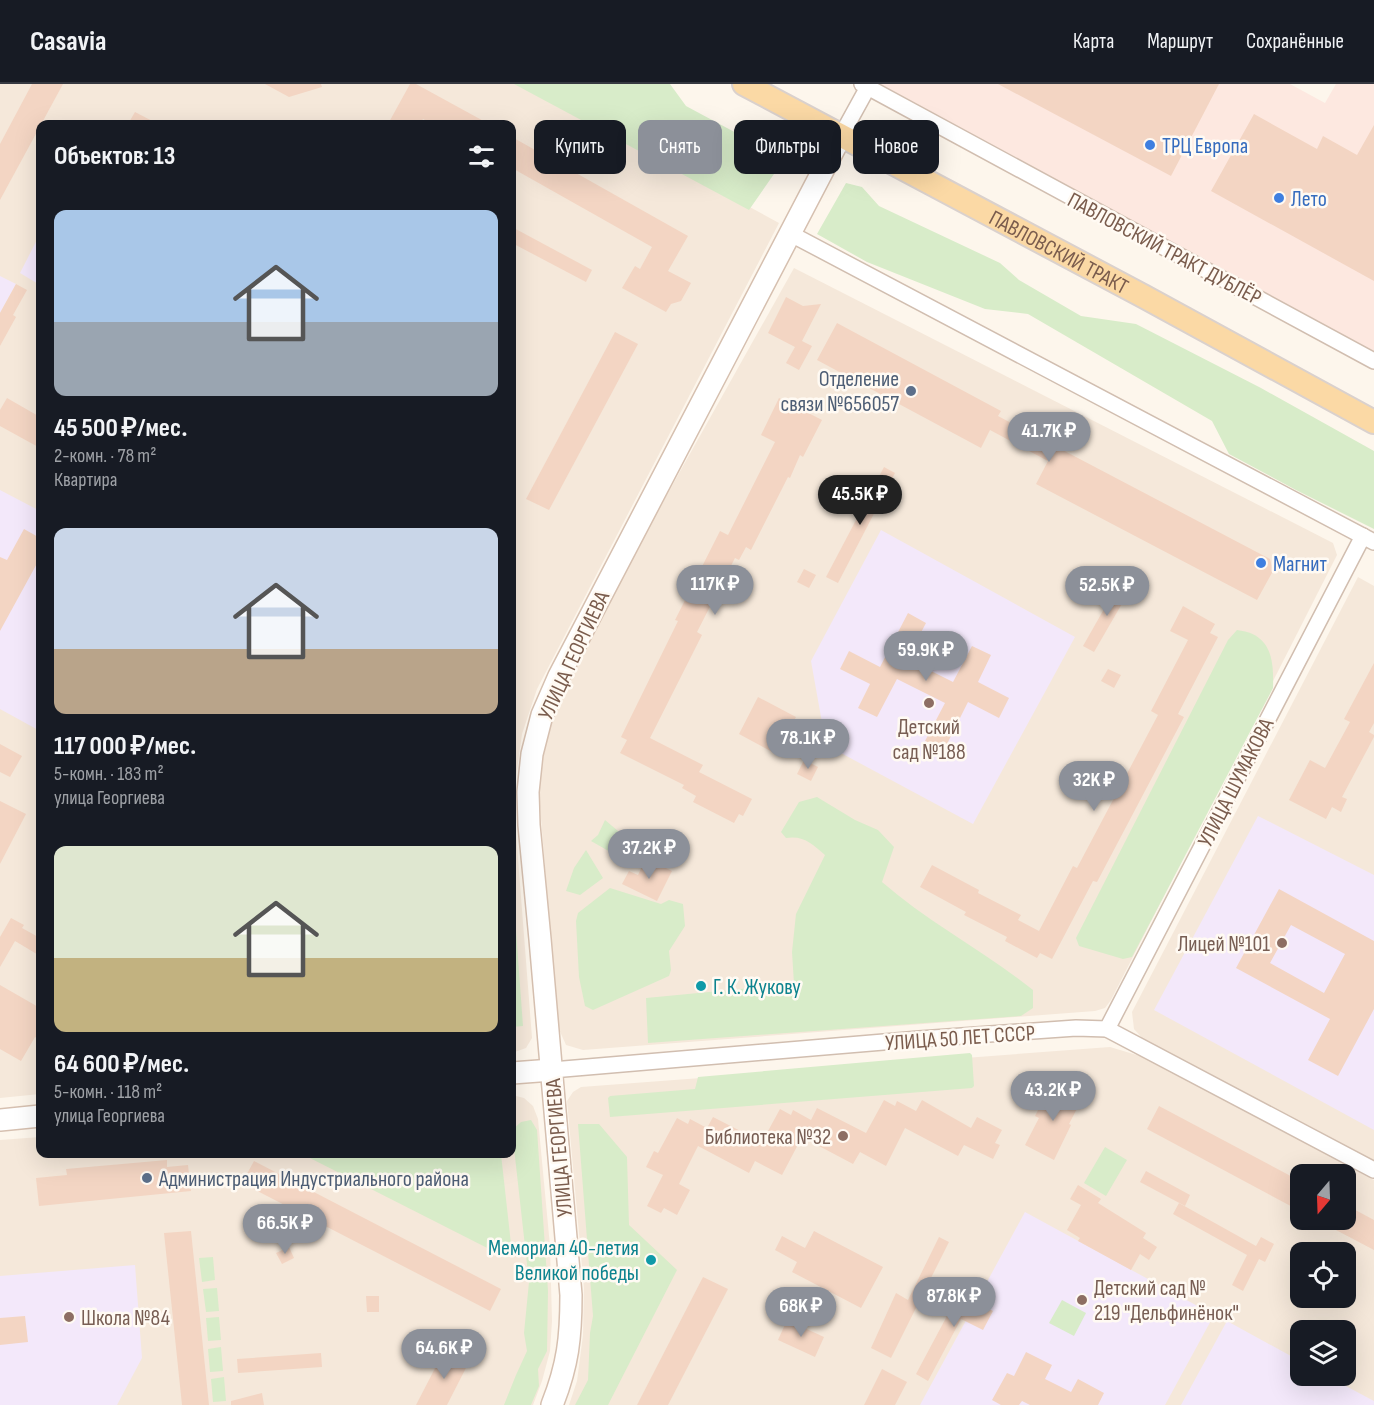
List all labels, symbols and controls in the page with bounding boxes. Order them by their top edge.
text: Casavia [30,25,106,58]
text: Карта [1073,29,1114,54]
text: Маршрут [1147,29,1213,54]
text: Сохранённые [1246,29,1344,54]
chip: Купить [534,120,626,174]
chip: Снять [638,120,722,174]
chip: Фильтры [734,120,841,174]
chip: Новое [853,120,939,174]
place label: ТРЦ Европа [1162,133,1248,160]
marker: ТРЦ Европа [1143,138,1157,152]
icon: filters [465,140,498,173]
text: Объектов: 13 [54,141,175,172]
place label: Лето [1291,186,1327,213]
street label: ПАВЛОВСКИЙ ТРАКТ ДУБЛЁР [1063,187,1266,312]
marker: Лето [1272,191,1286,205]
street label: ПАВЛОВСКИЙ ТРАКТ [984,205,1133,301]
icon: home [222,249,330,357]
place label: Отделение связи №656057 [780,366,899,418]
marker: Отделение связи №656057 [904,384,918,398]
pin: 41.7K ₽ [994,412,1104,463]
text: 45 500 ₽/мес. [54,413,187,444]
text: 41.7K ₽ [1022,419,1076,443]
text: 2-комн. · 78 m² [54,444,156,468]
text: Квартира [54,468,118,492]
pin: 45.5K ₽ [805,475,915,526]
text: 45.5K ₽ [832,482,888,506]
place label: Магнит [1273,551,1327,578]
marker: Магнит [1254,556,1268,570]
pin: 117K ₽ [666,565,764,616]
pin: 52.5K ₽ [1052,566,1162,617]
icon: home [222,567,330,675]
text: 117K ₽ [690,572,740,596]
text: 52.5K ₽ [1079,573,1135,597]
street label: УЛИЦА ГЕОРГИЕВА [533,586,616,724]
pin: 59.9K ₽ [871,631,981,682]
text: 59.9K ₽ [898,638,954,662]
marker: Детский сад №188 [922,696,936,710]
street label: УЛИЦА ШУМАКОВА [1192,713,1281,852]
place label: Детский сад №188 [892,714,966,766]
pin: 78.1K ₽ [753,719,863,770]
text: 78.1K ₽ [780,726,836,750]
text: 117 000 ₽/мес. [54,731,196,762]
pin: 32K ₽ [1052,761,1136,812]
text: 5-комн. · 183 m² [54,762,164,786]
text: 32K ₽ [1073,768,1115,792]
text: улица Георгиева [54,786,165,810]
pin: 37.2K ₽ [594,829,704,880]
text: 37.2K ₽ [622,836,676,860]
icon: home [222,885,330,993]
place label: Лицей №101 [1178,931,1270,958]
marker: Лицей №101 [1275,936,1289,950]
place label: Г. К. Жукову [713,974,801,1001]
marker: Г. К. Жукову [694,979,708,993]
street label: УЛИЦА 50 ЛЕТ СССР [884,1020,1036,1057]
text: 64 600 ₽/мес. [54,1049,189,1080]
pin: 43.2K ₽ [998,1071,1108,1122]
street label: УЛИЦА ГЕОРГИЕВА [540,1077,579,1218]
text: 43.2K ₽ [1025,1078,1081,1102]
text: 5-комн. · 118 m² [54,1080,162,1104]
text: улица Георгиева [54,1104,165,1128]
place label: Библиотека №32 [705,1124,831,1151]
marker: Библиотека №32 [836,1129,850,1143]
north arrow [1290,1164,1356,1230]
map controls [1290,1164,1356,1386]
place label: Администрация Индустриального района [158,1166,469,1193]
marker: Администрация Индустриального района [140,1171,154,1185]
pin: 66.5K ₽ [230,1204,340,1255]
text: 66.5K ₽ [257,1211,313,1235]
place label: Мемориал 40-летия Великой победы [488,1235,639,1287]
button: locate [1290,1242,1356,1308]
marker: Мемориал 40-летия Великой победы [644,1253,658,1267]
place label: Детский сад № 219 "Дельфинёнок" [1094,1275,1239,1327]
pin: 87.8K ₽ [899,1277,1009,1328]
text: 87.8K ₽ [927,1284,981,1308]
pin: 68K ₽ [759,1287,843,1338]
marker: Детский сад № 219 "Дельфинёнок" [1075,1293,1089,1307]
text: 68K ₽ [779,1294,823,1318]
place label: Школа №84 [81,1305,170,1332]
marker: Школа №84 [62,1310,76,1324]
button: layers [1290,1320,1356,1386]
pin: 64.6K ₽ [389,1329,499,1380]
text: 64.6K ₽ [415,1336,473,1360]

